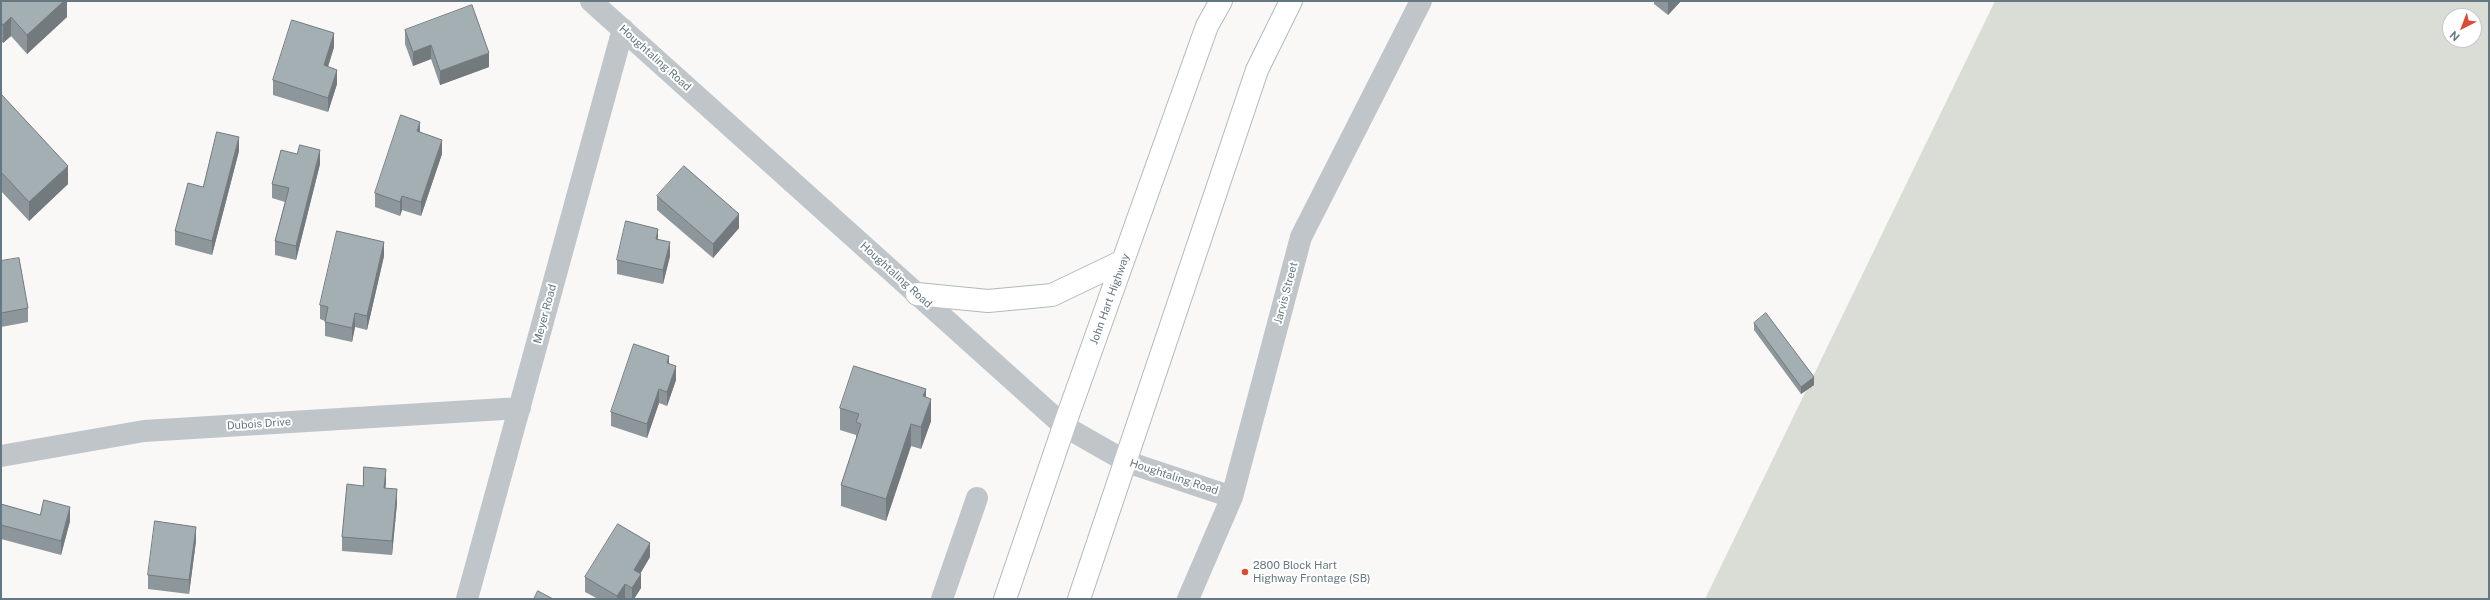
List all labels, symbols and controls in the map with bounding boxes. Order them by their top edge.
north arrow [2442,8,2482,48]
street label: Houghtaling Road [616,22,694,94]
text: N [2447,29,2462,44]
street label: Houghtaling Road [857,239,935,311]
street label: John Hart Highway [1087,252,1133,346]
street label: Jarvis Street [1271,261,1301,325]
street label: Meyer Road [531,283,559,345]
street label: Dubois Drive [227,415,291,433]
street label: Houghtaling Road [1128,456,1220,498]
place label: 2800 Block Hart Highway Frontage (SB) [1253,559,1370,585]
marker: 2800 Block Hart Highway Frontage (SB) [1240,567,1250,577]

